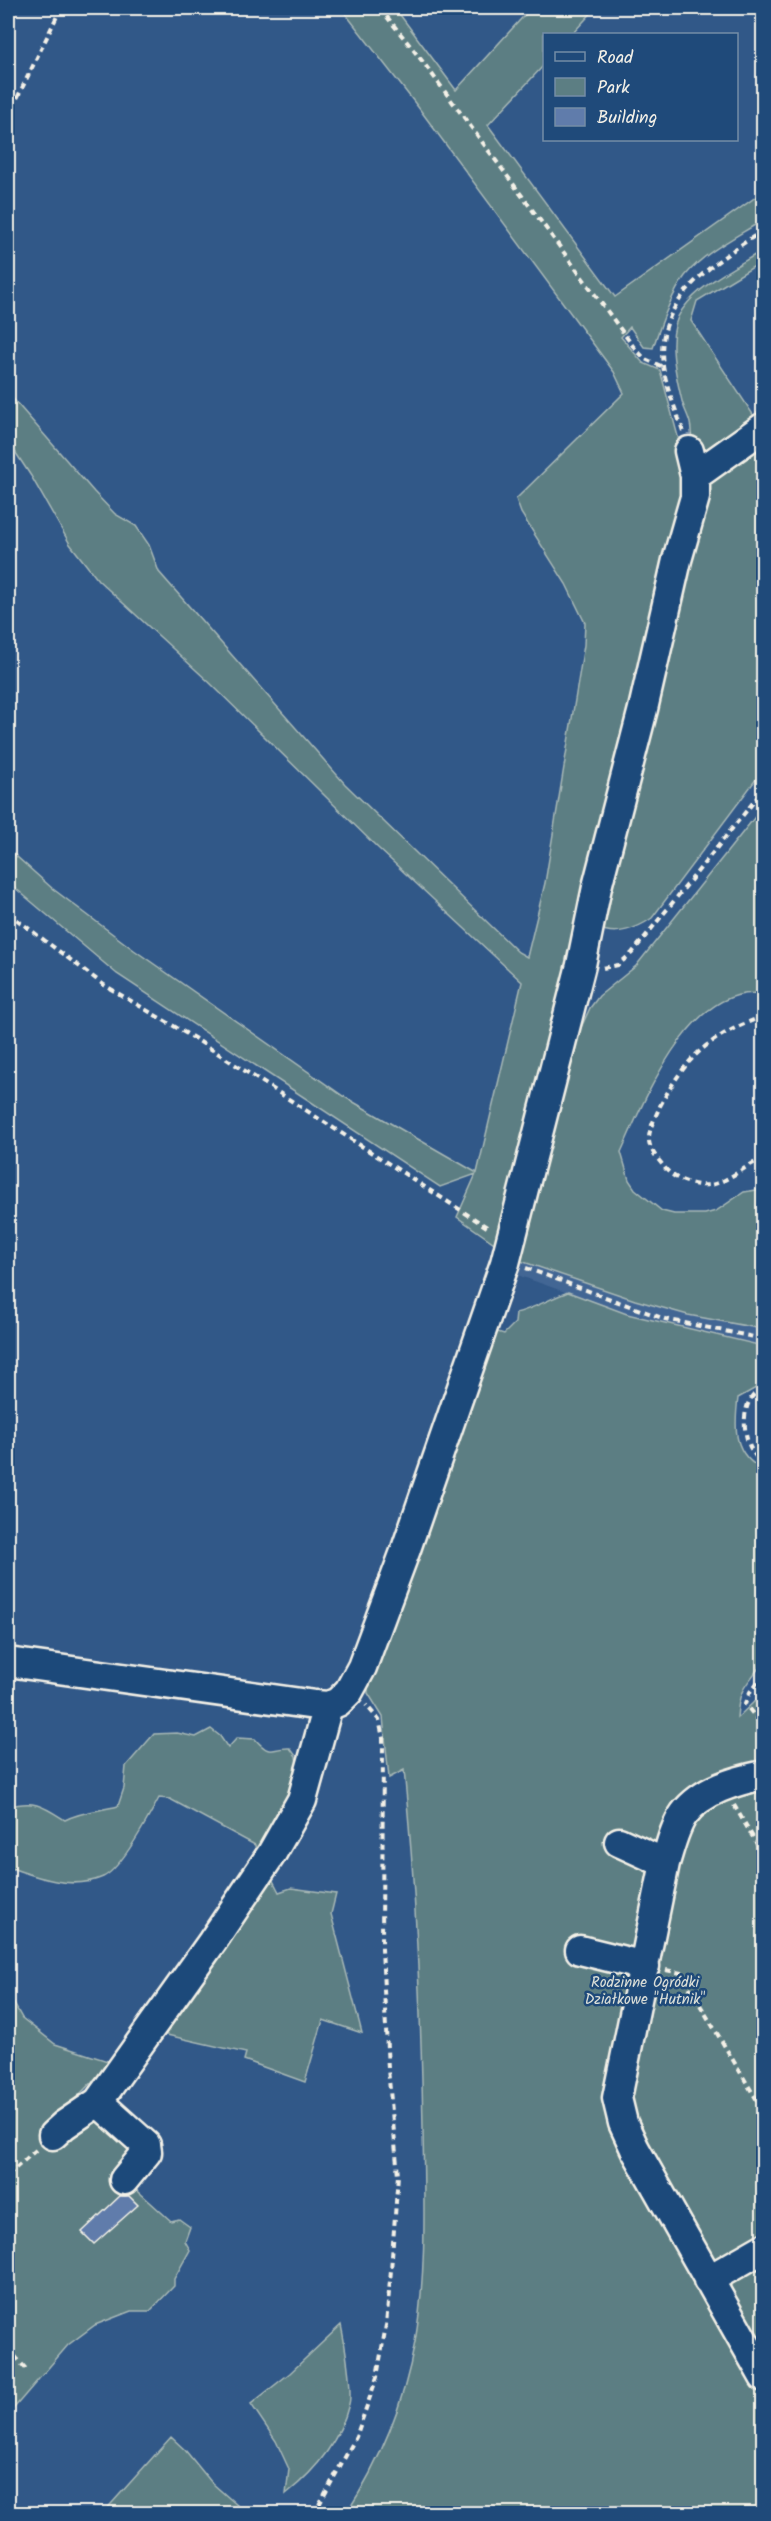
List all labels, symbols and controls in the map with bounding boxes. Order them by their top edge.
legend [543,33,738,141]
text: Road [597,44,634,73]
text: Park [597,74,630,103]
text: Building [597,104,657,133]
park label: Rodzinne Ogródki Działkowe "Hutnik" [585,1971,705,2012]

